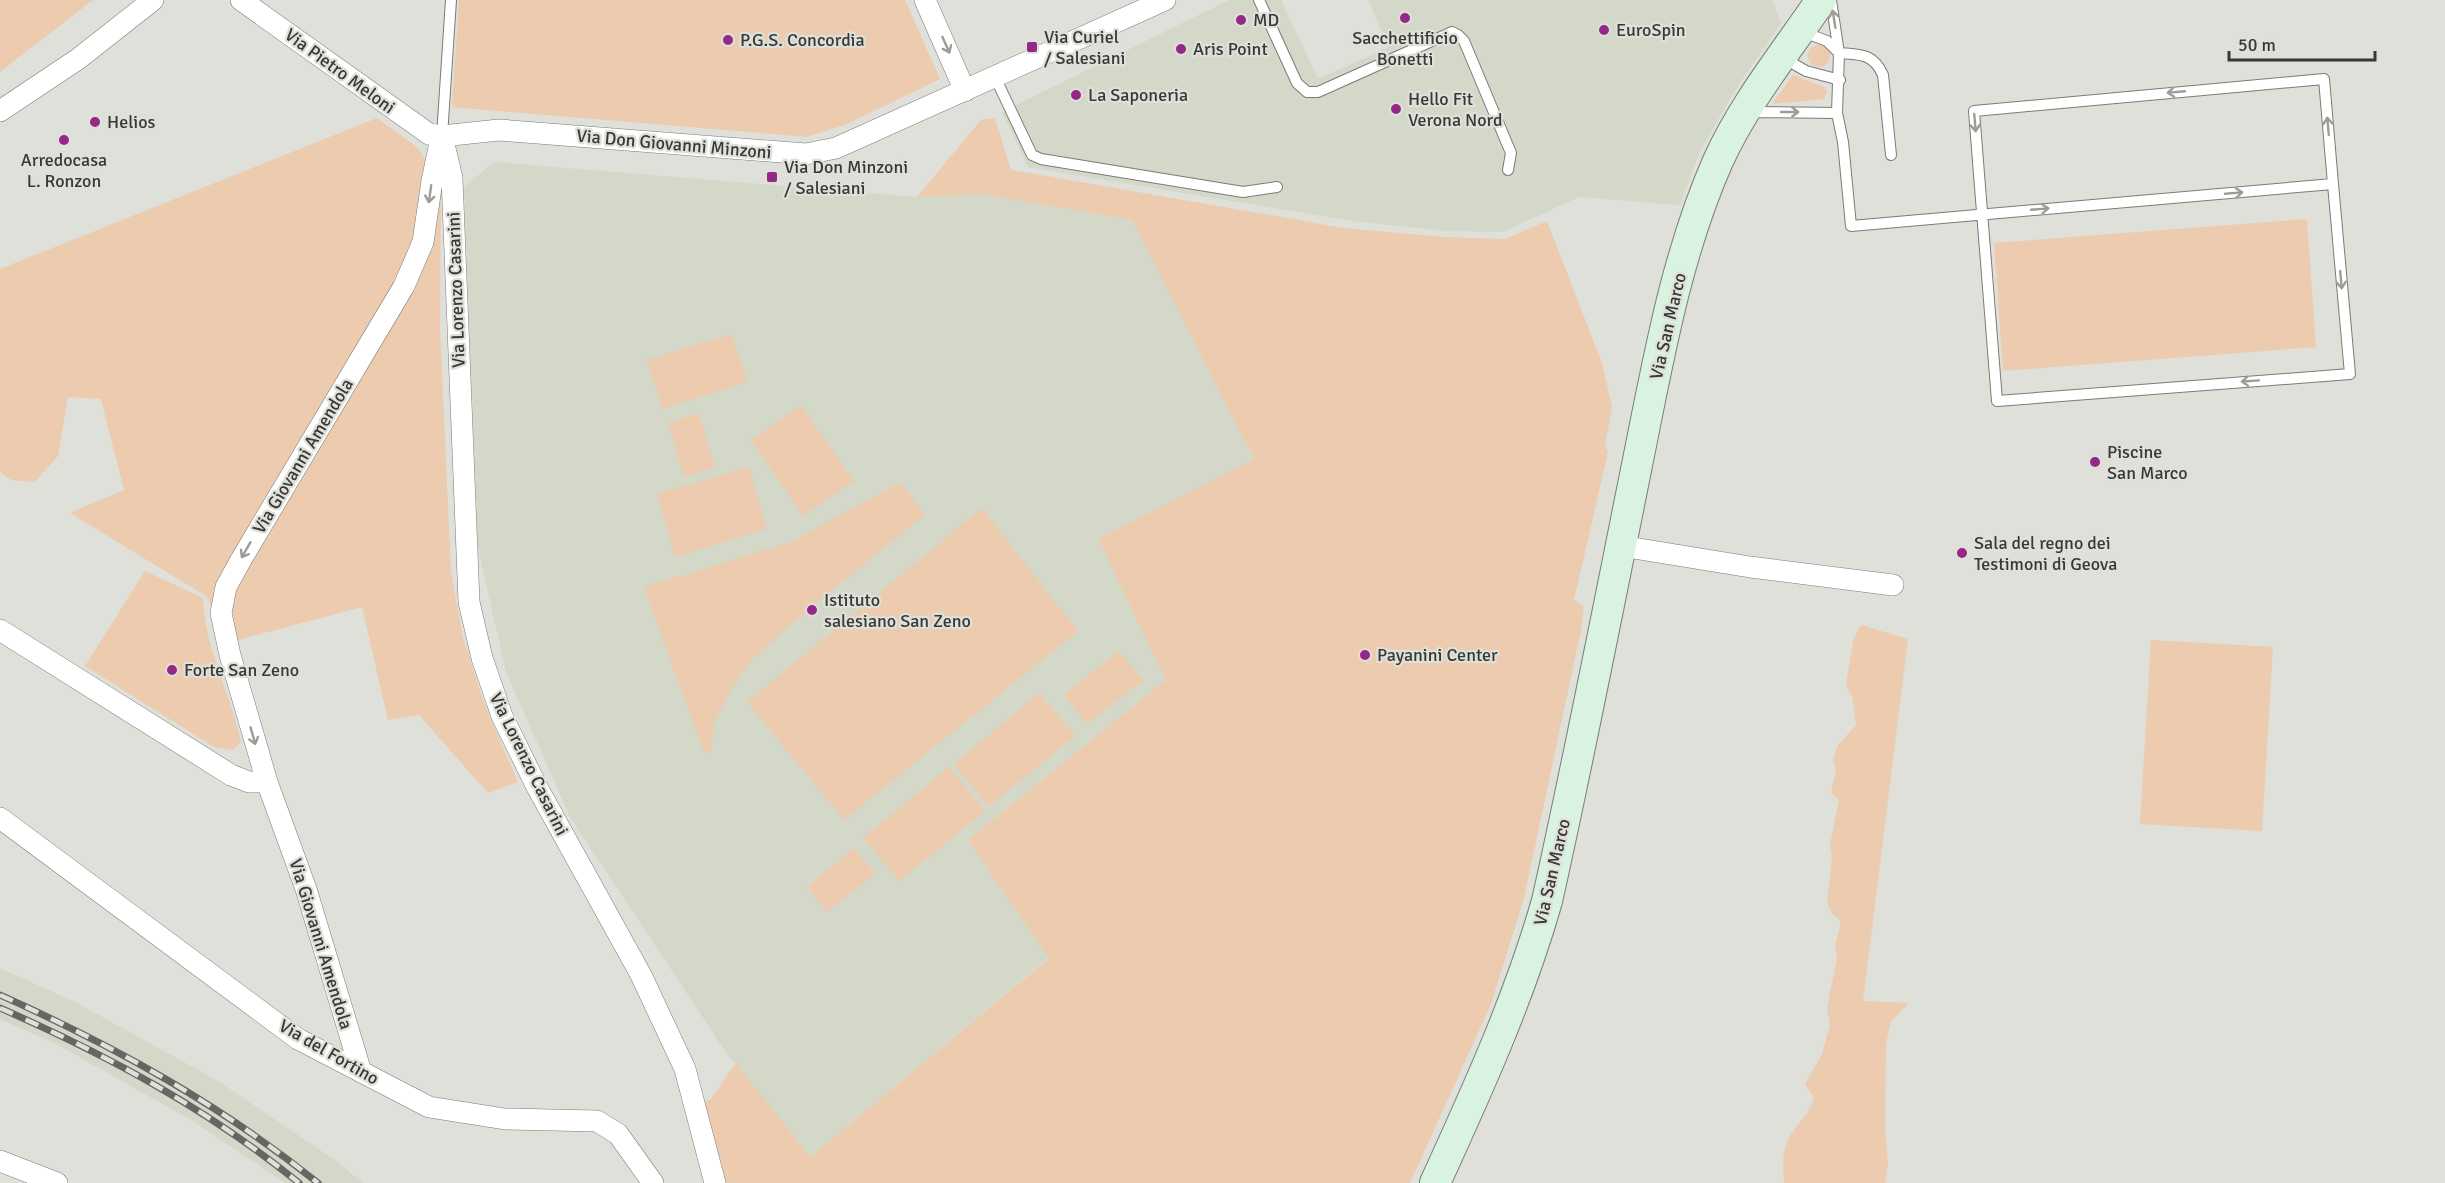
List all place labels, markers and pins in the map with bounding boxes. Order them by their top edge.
place label: MD [1253,9,1279,31]
marker: Sacchettificio Bonetti [1398,11,1412,25]
marker: MD [1234,13,1248,27]
place label: EuroSpin [1616,19,1686,41]
marker: EuroSpin [1597,23,1611,37]
place label: Via Curiel / Salesiani [1044,26,1125,69]
place label: Sacchettificio Bonetti [1352,27,1458,70]
place label: P.G.S. Concordia [740,29,865,51]
marker: P.G.S. Concordia [721,33,735,47]
place label: Aris Point [1193,38,1268,60]
marker: Via Curiel / Salesiani [1025,40,1039,54]
marker: Aris Point [1174,42,1188,56]
place label: La Saponeria [1088,84,1188,106]
marker: La Saponeria [1069,88,1083,102]
place label: Hello Fit Verona Nord [1408,88,1503,131]
marker: Hello Fit Verona Nord [1389,102,1403,116]
place label: Helios [107,111,156,133]
marker: Helios [88,115,102,129]
marker: Arredocasa L. Ronzon [57,133,71,147]
place label: Arredocasa L. Ronzon [21,149,107,192]
place label: Via Don Minzoni / Salesiani [784,156,908,199]
marker: Via Don Minzoni / Salesiani [765,170,779,184]
place label: Piscine San Marco [2107,441,2188,484]
marker: Piscine San Marco [2088,455,2102,469]
place label: Sala del regno dei Testimoni di Geova [1974,532,2117,575]
marker: Sala del regno dei Testimoni di Geova [1955,546,1969,560]
place label: Istituto salesiano San Zeno [824,589,971,632]
marker: Istituto salesiano San Zeno [805,603,819,617]
place label: Payanini Center [1377,644,1498,666]
marker: Payanini Center [1358,648,1372,662]
place label: Forte San Zeno [184,659,299,681]
marker: Forte San Zeno [165,663,179,677]

